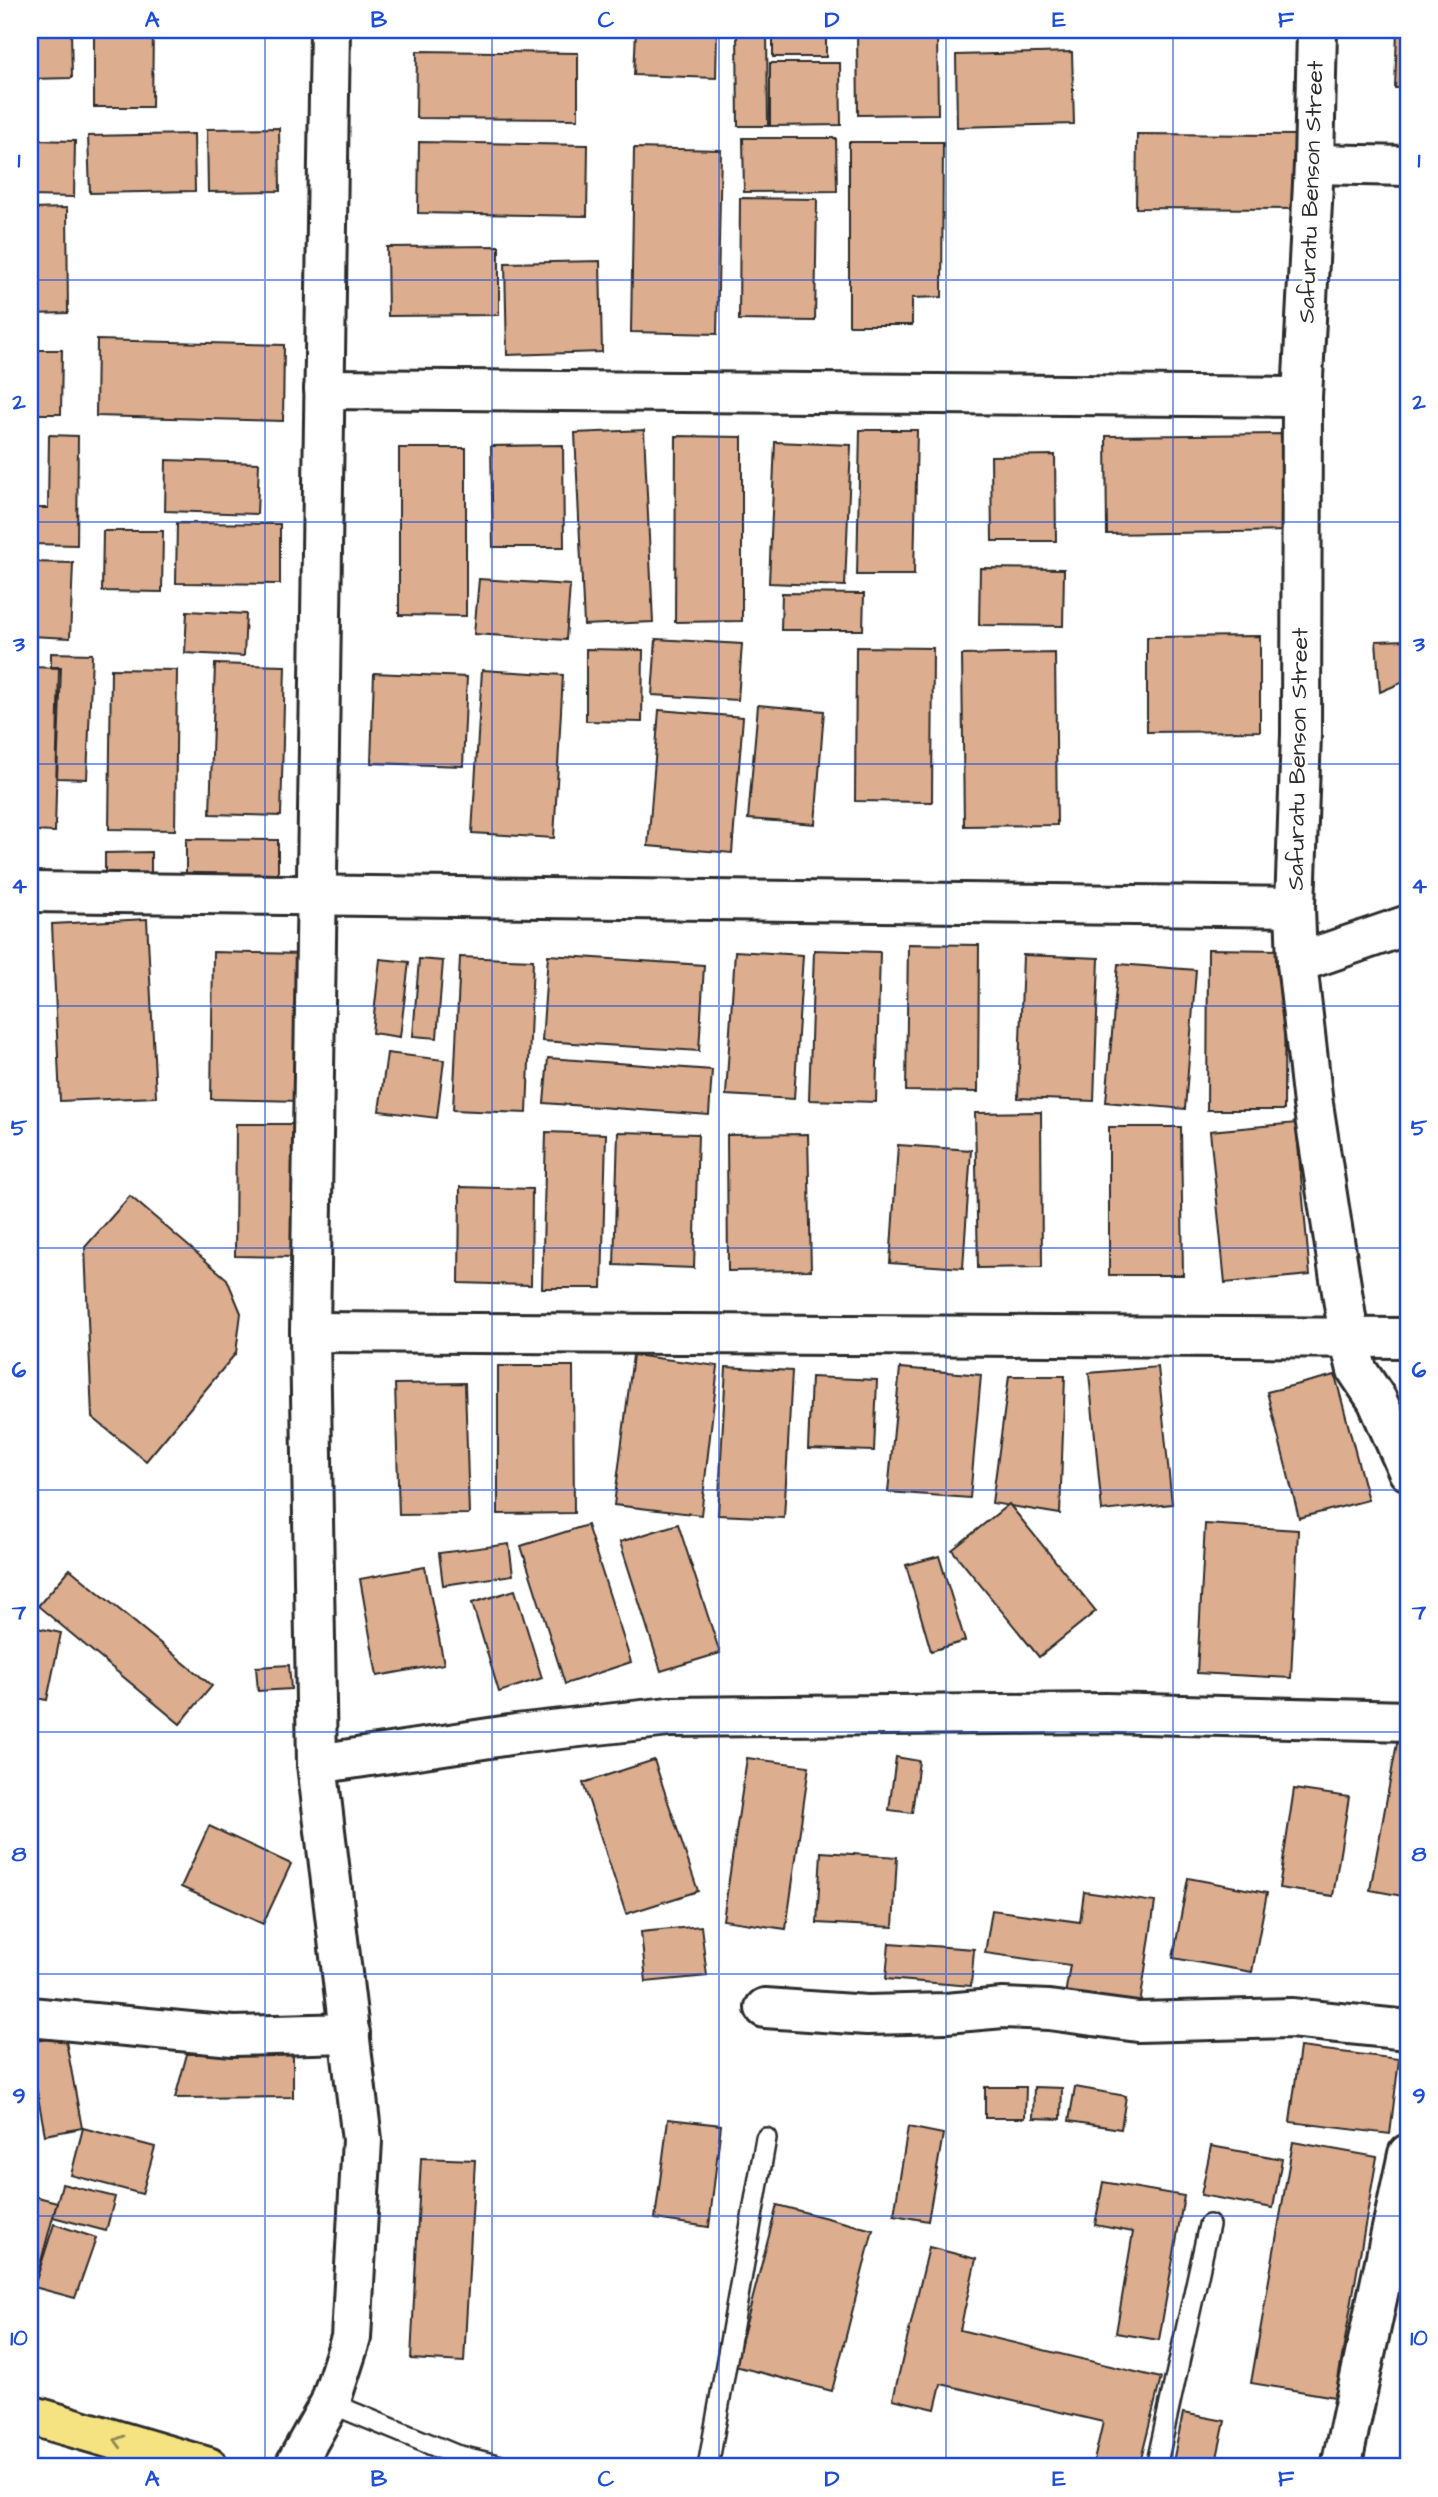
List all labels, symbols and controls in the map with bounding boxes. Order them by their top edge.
text: A [145,4,160,36]
text: B [371,4,388,36]
text: C [598,4,615,36]
text: D [825,4,840,36]
text: E [1052,4,1066,36]
text: F [1278,4,1295,36]
street label: Safuratu Benson Street [1290,59,1332,324]
text: 1 [18,144,21,176]
text: 1 [1418,144,1421,176]
text: 2 [11,386,26,418]
text: 2 [1411,386,1426,418]
street label: Safuratu Benson Street [1280,627,1316,891]
text: 3 [12,628,25,660]
text: 3 [1412,628,1425,660]
text: 4 [11,870,27,902]
text: 4 [1411,870,1427,902]
text: 5 [11,1112,28,1144]
text: 5 [1411,1112,1428,1144]
text: 6 [12,1354,27,1386]
text: 6 [1412,1354,1427,1386]
text: 7 [11,1596,27,1628]
text: 7 [1411,1596,1427,1628]
text: 8 [12,1838,27,1870]
text: 8 [1412,1838,1427,1870]
text: 9 [12,2080,26,2112]
text: 9 [1412,2080,1426,2112]
text: 10 [10,2322,28,2354]
text: 10 [1410,2322,1428,2354]
one-way arrow [114,2435,126,2450]
text: A [145,2463,160,2495]
text: B [371,2463,388,2495]
text: C [598,2463,615,2495]
text: D [825,2463,840,2495]
text: E [1052,2463,1066,2495]
text: F [1278,2463,1295,2495]

